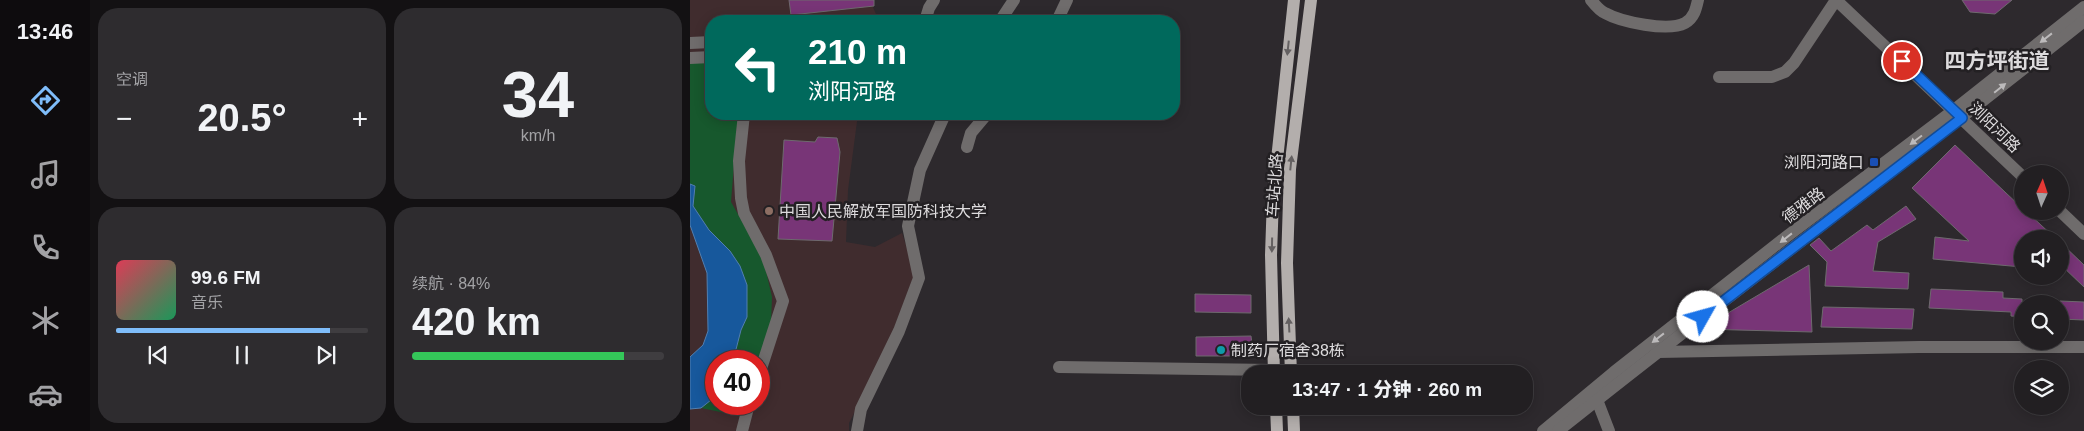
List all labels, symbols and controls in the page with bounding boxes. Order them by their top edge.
text: 13:46 [17,19,73,44]
text: 210 m [808,32,907,71]
one-way arrow [2040,32,2053,43]
icon: left [725,35,790,100]
pin [1881,40,1923,82]
one-way arrow [1284,41,1292,57]
icon: arrive [1888,47,1916,75]
district label: 四方坪街道 [1945,49,2050,72]
text: 34 [502,58,574,131]
text: 空调 [116,71,148,88]
text: 浏阳河路 [808,79,896,104]
one-way arrow [1994,82,2007,93]
icon: directions [28,83,63,118]
text: 20.5° [197,97,287,139]
street label: 浏阳河路 [1966,99,2024,156]
text: − [116,103,132,134]
text: + [352,103,368,134]
text: km/h [521,127,555,144]
one-way arrow [1909,134,1922,145]
street label: 车站北路 [1264,153,1285,218]
one-way arrow [1287,154,1295,170]
place label: 浏阳河路口 [1784,154,1864,171]
marker: 浏阳河路口 [1868,156,1880,168]
icon: music [28,157,63,192]
north arrow [2014,165,2069,220]
map controls [2014,165,2069,415]
street label: 德雅路 [1779,184,1828,227]
place label: 中国人民解放军国防科技大学 [779,203,987,220]
marker: 中国人民解放军国防科技大学 [763,205,775,217]
icon: phone [28,230,63,265]
button: sound [2014,230,2069,285]
one-way arrow [1780,232,1793,243]
one-way arrow [1267,237,1275,253]
text: 99.6 FM [191,267,261,288]
text: 续航 · 84% [412,275,490,292]
position arrow [1676,290,1728,342]
text: 音乐 [191,294,223,311]
button: search [2014,295,2069,350]
text: 420 km [412,301,541,343]
icon: climate [28,303,63,338]
one-way arrow [1285,317,1293,333]
one-way arrow [1652,332,1665,343]
icon: previous [144,341,172,369]
icon: pause [228,341,256,369]
icon: next [312,341,340,369]
place label: 制药厂宿舍38栋 [1231,342,1345,359]
marker: 制药厂宿舍38栋 [1215,344,1227,356]
speed limit sign: 40 [705,350,770,415]
button: layers [2014,360,2069,415]
icon: car [28,377,63,412]
text: 13:47 · 1 分钟 · 260 m [1292,379,1482,400]

